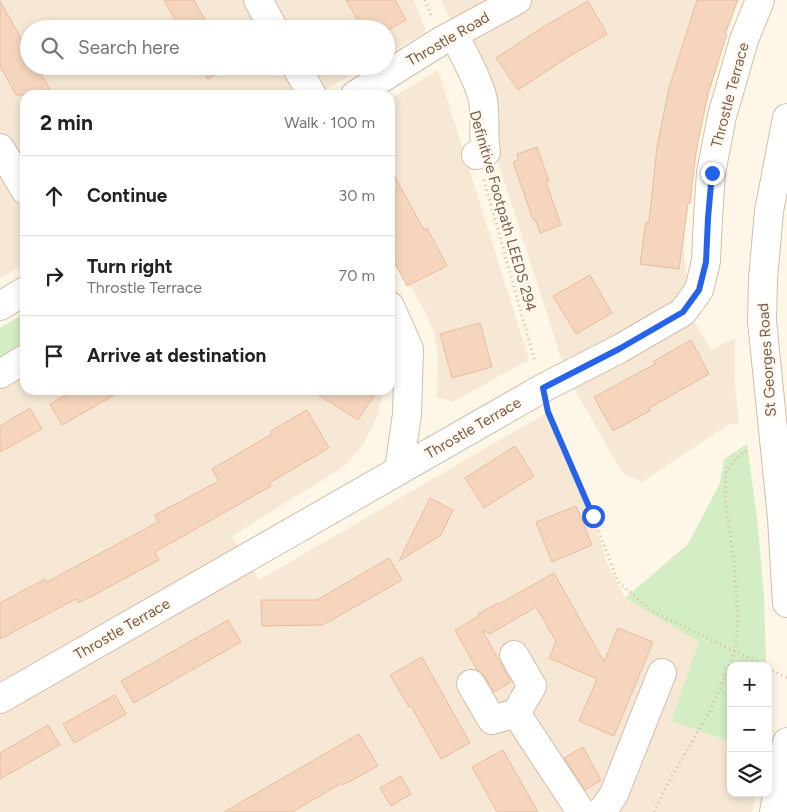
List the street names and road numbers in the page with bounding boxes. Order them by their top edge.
street label: Throstle Road [403,8,493,70]
street label: Throstle Terrace [707,41,753,149]
street label: Definitive Footpath LEEDS 294 [466,108,540,314]
street label: St Georges Road [754,302,780,418]
street label: Throstle Terrace [422,393,524,463]
street label: Throstle Terrace [71,594,173,664]

